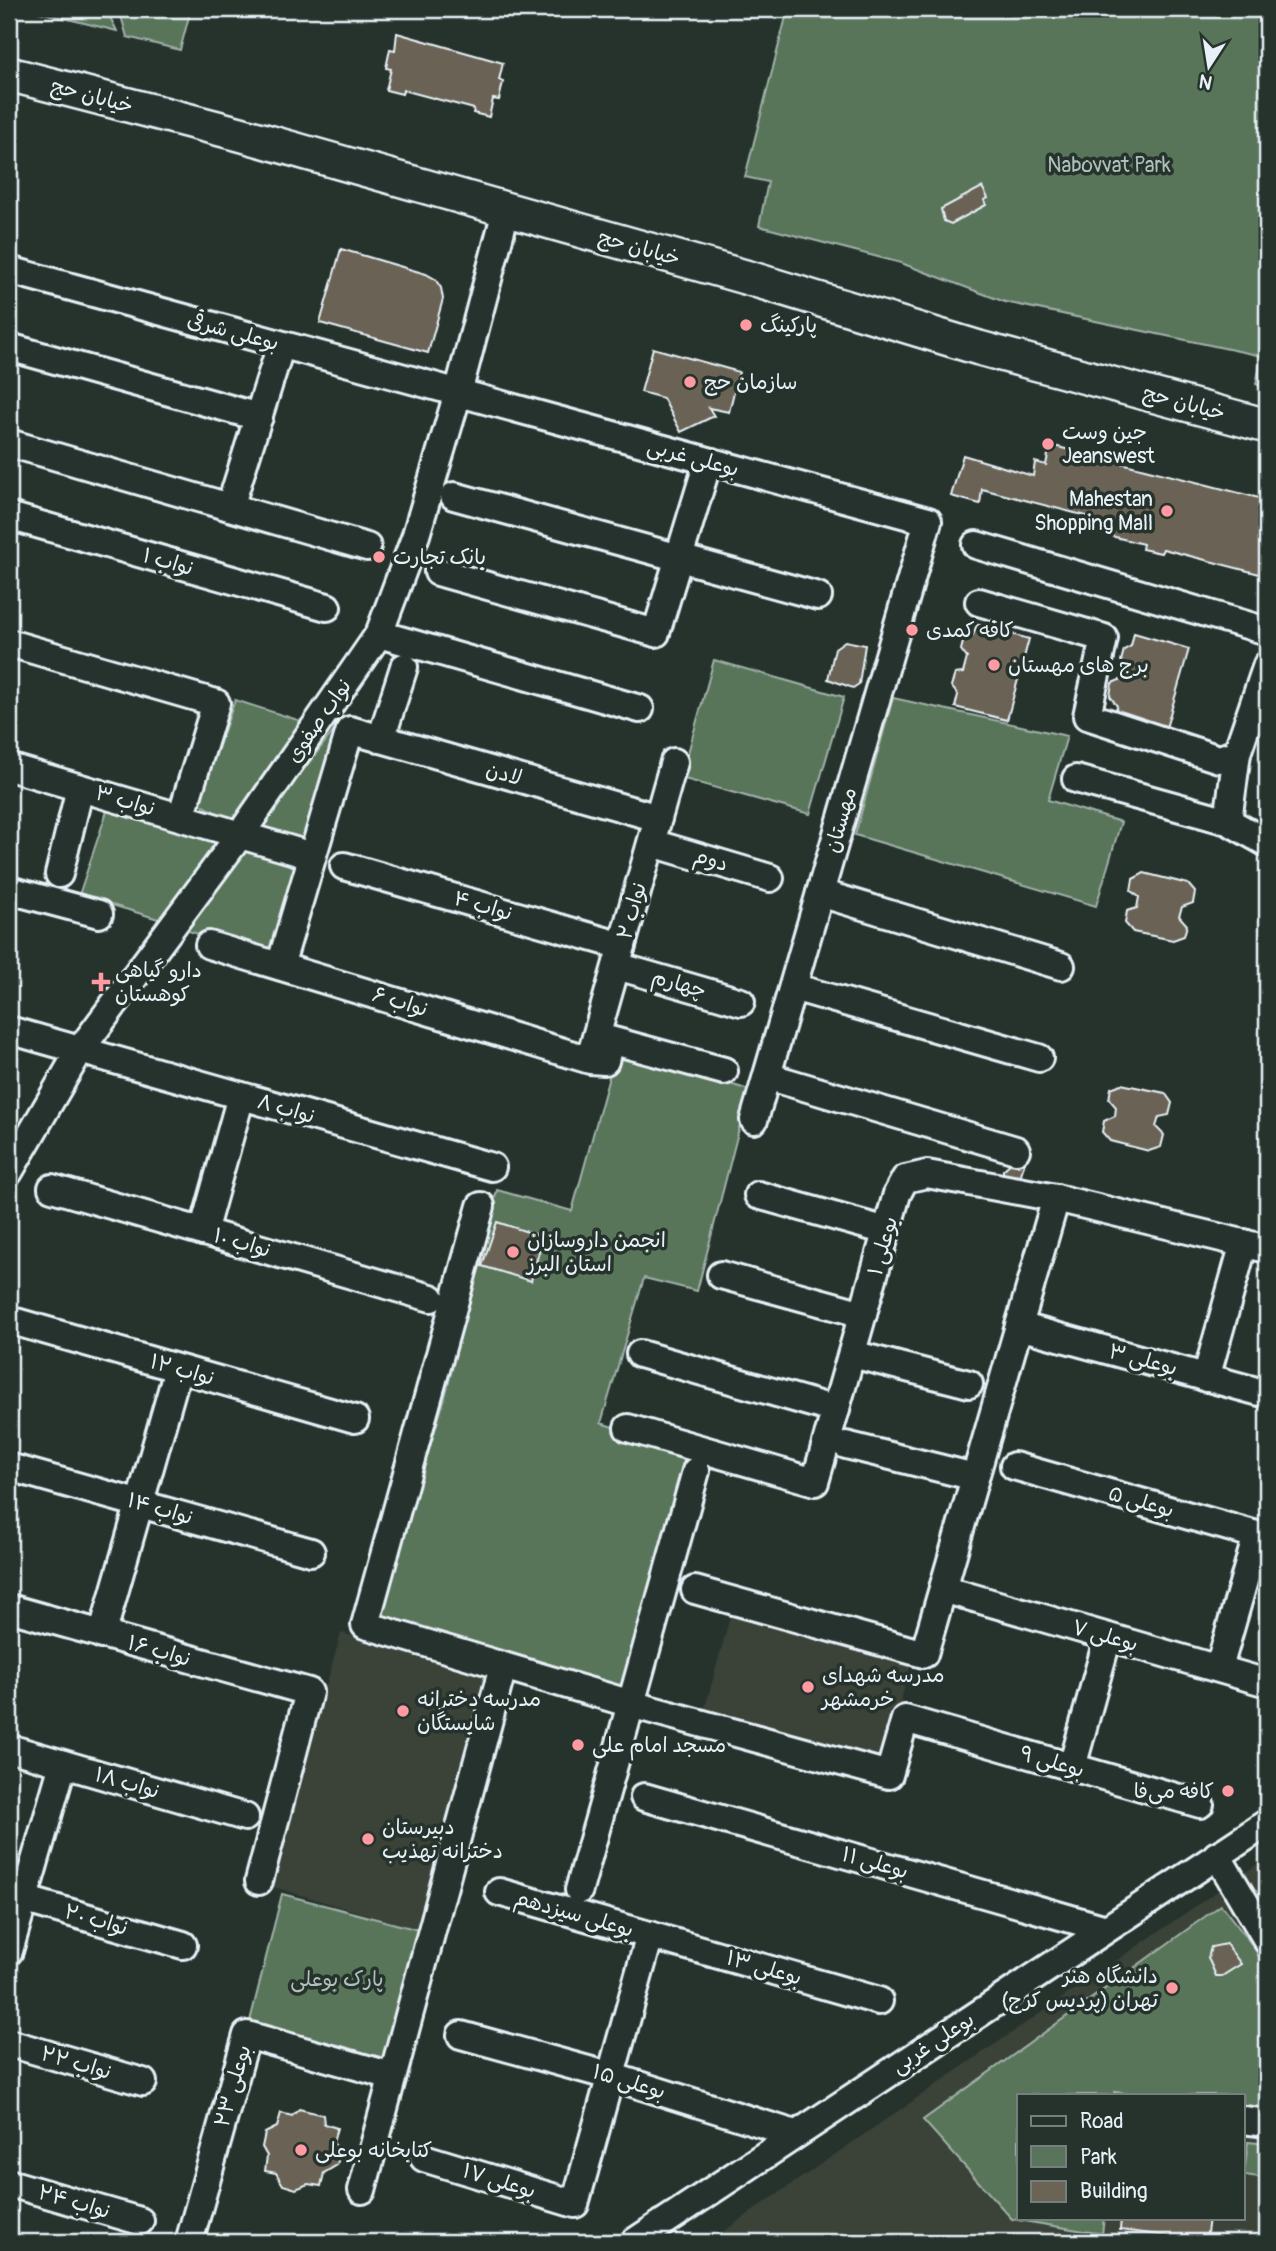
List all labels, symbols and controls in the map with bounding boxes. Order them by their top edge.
north arrow [1174,32,1244,102]
text: N [1197,69,1214,95]
street label: خیابان حج [48,72,136,120]
park label: Nabovvat Park [1047,152,1171,179]
street label: خیابان حج [595,223,683,273]
street label: بوعلی شرقی [184,307,282,357]
place label: پارکینگ [760,312,817,339]
marker: پارکینگ [738,317,754,333]
place label: سازمان حج [704,369,798,396]
marker: سازمان حج [682,374,698,390]
street label: خیابان حج [1140,379,1228,427]
place label: جین وست Jeanswest [1062,419,1155,470]
street label: بوعلی غربی [644,433,742,483]
marker: جین وست Jeanswest [1040,436,1056,452]
place label: Mahestan Shopping Mall [1034,486,1153,537]
marker: Mahestan Shopping Mall [1159,503,1175,519]
street label: نواب ۱ [140,542,196,582]
place label: بانک تجارت [393,544,486,571]
marker: بانک تجارت [371,549,387,565]
place label: کافه کمدی [926,617,1014,644]
marker: کافه کمدی [904,622,920,638]
place label: برج های مهستان [1008,652,1149,679]
marker: برج های مهستان [986,657,1002,673]
street label: نواب صفوی [280,674,358,768]
street label: لادن [483,756,525,792]
street label: نواب ۳ [92,780,158,822]
street label: مهستان [819,784,863,856]
street label: دوم [690,842,731,880]
street label: نواب ۲ [611,879,653,943]
street label: نواب ۴ [451,885,515,927]
place label: دارو گیاهی کوهستان [115,957,202,1008]
street label: چهارم [648,963,709,1007]
marker: دارو گیاهی کوهستان [93,974,109,990]
street label: نواب ۶ [369,981,431,1023]
street label: نواب ۸ [254,1088,318,1130]
street label: بوعلی ۱ [862,1213,904,1279]
street label: نواب ۱۰ [210,1222,274,1264]
place label: انجمن داروسازان استان البرز [525,1227,666,1278]
marker: انجمن داروسازان استان البرز [505,1244,521,1260]
street label: بوعلی ۳ [1106,1338,1180,1382]
street label: نواب ۱۲ [147,1348,217,1392]
street label: بوعلی ۵ [1105,1480,1177,1524]
street label: نواب ۱۴ [124,1487,196,1531]
street label: بوعلی ۷ [1069,1614,1141,1658]
street label: نواب ۱۶ [124,1629,194,1673]
place label: مدرسه شهدای خرمشهر [820,1662,945,1713]
marker: مدرسه شهدای خرمشهر [800,1679,816,1695]
place label: مدرسه دخترانه شایستگان [417,1686,541,1737]
marker: مدرسه دخترانه شایستگان [395,1703,411,1719]
place label: مسجد امام علی [592,1732,726,1761]
marker: مسجد امام علی [570,1737,586,1753]
street label: بوعلی ۹ [1017,1740,1087,1784]
street label: نواب ۱۸ [91,1761,163,1805]
place label: کافه می‌فا [1134,1778,1214,1805]
marker: کافه می‌فا [1220,1783,1236,1799]
place label: دبیرستان دخترانه تهذیب [382,1814,503,1865]
marker: دبیرستان دخترانه تهذیب [360,1831,376,1847]
street label: بوعلی ۱۱ [839,1841,911,1885]
street label: بوعلی سیزدهم [511,1884,637,1946]
street label: نواب ۲۰ [61,1898,131,1942]
street label: بوعلی ۱۳ [723,1944,805,1992]
place label: دانشگاه هنر تهران (پردیس کرج) [1001,1963,1159,2014]
park label: پارک بوعلی [290,1966,384,1993]
marker: دانشگاه هنر تهران (پردیس کرج) [1164,1980,1180,1996]
street label: بوعلی غربی [886,2006,980,2080]
street label: نواب ۲۲ [38,2040,114,2086]
street label: بوعلی ۲۳ [208,2042,258,2130]
street label: بوعلی ۱۵ [589,2058,669,2106]
legend [1017,2094,1244,2220]
text: Road [1080,2108,1124,2135]
place label: کتابخانه بوعلی [315,2137,432,2164]
marker: کتابخانه بوعلی [293,2142,309,2158]
text: Park [1080,2144,1117,2171]
street label: بوعلی ۱۷ [459,2157,539,2205]
text: Building [1080,2178,1147,2205]
street label: نواب ۲۴ [35,2179,113,2225]

